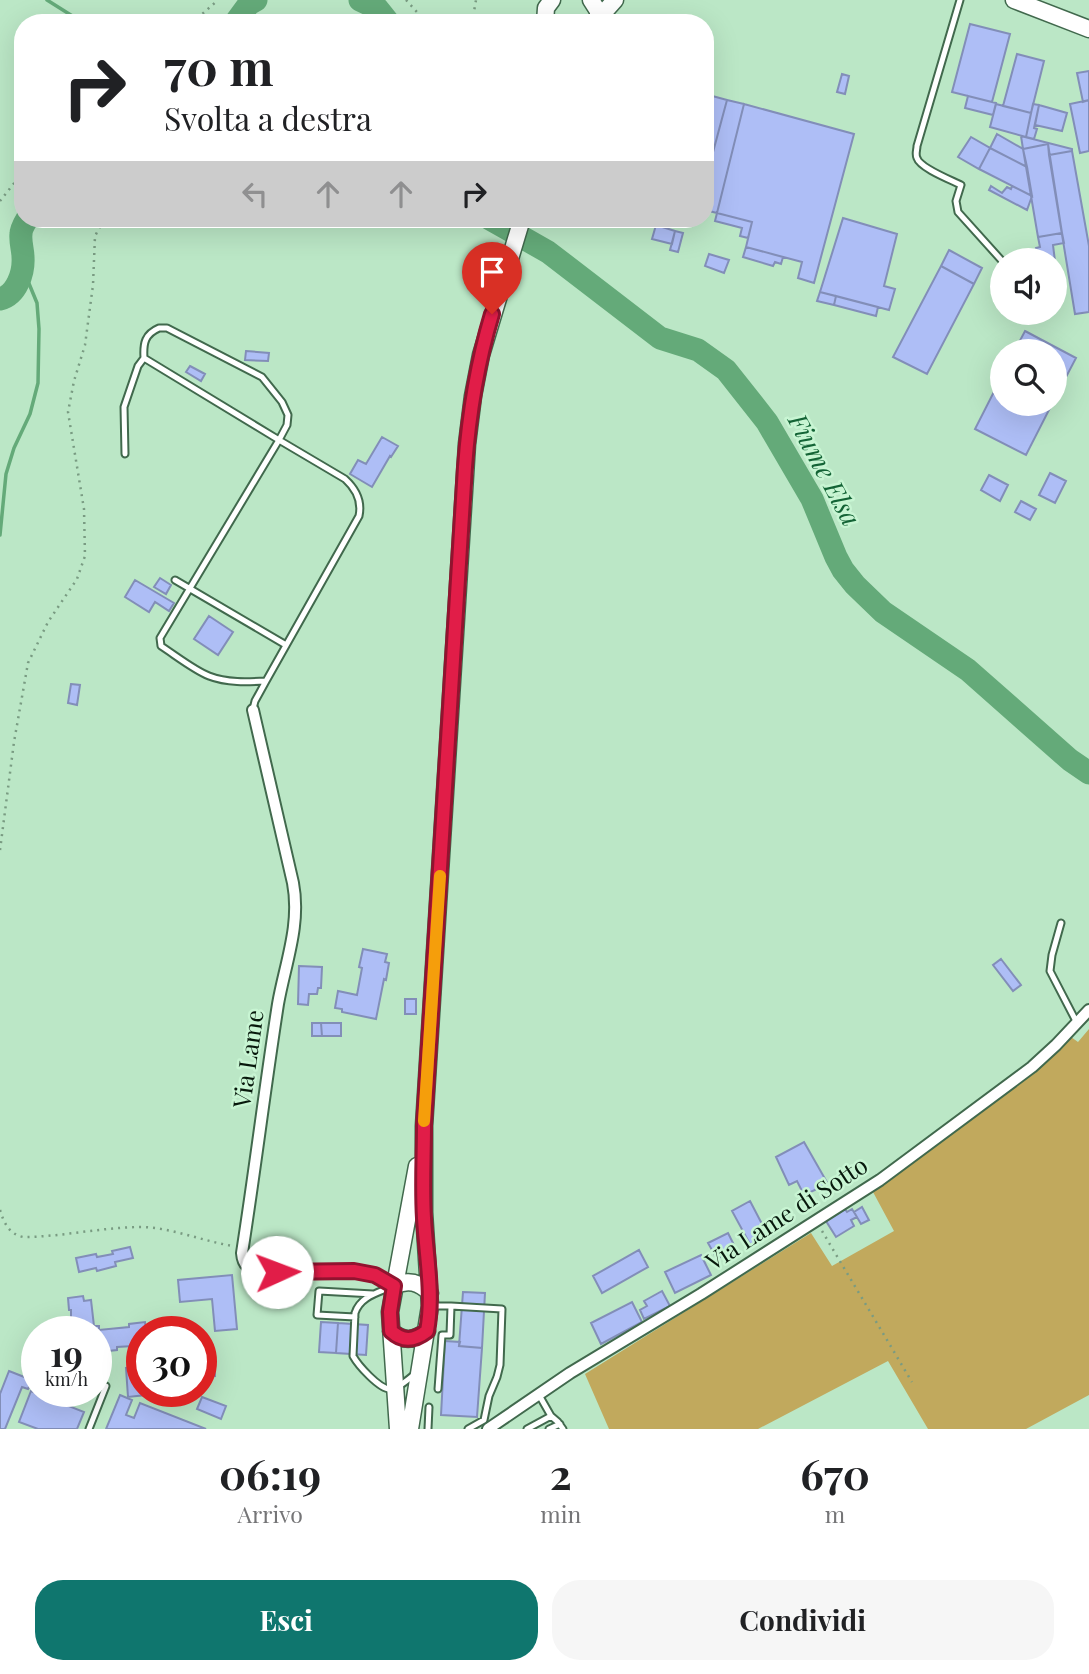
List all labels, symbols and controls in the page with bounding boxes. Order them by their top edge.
text: 70 m [164,33,274,98]
icon: right [49,42,140,133]
text: Svolta a destra [164,96,372,139]
icon: left [236,175,274,213]
icon: ahead [309,175,347,213]
icon: ahead [382,175,420,213]
icon: right [455,175,493,213]
pin [462,242,522,314]
map controls [990,248,1067,416]
button: sound [990,248,1067,325]
icon: arrive [473,253,511,291]
button: search [990,339,1067,416]
water label: Fiume Elsa [781,406,870,532]
street label: Via Lame [224,1008,270,1111]
street label: Via Lame di Sotto [698,1148,873,1277]
position arrow [240,1235,314,1309]
speed limit sign: 30 [126,1316,217,1407]
text: 19 [50,1329,83,1376]
text: km/h [45,1367,88,1391]
text: 06:19 [219,1445,321,1501]
text: 2 [550,1445,572,1501]
text: 670 [800,1445,870,1501]
text: Arrivo [237,1498,303,1529]
text: min [540,1498,581,1529]
text: m [825,1498,845,1529]
button: Esci [35,1580,538,1660]
button: Condividi [552,1580,1054,1660]

